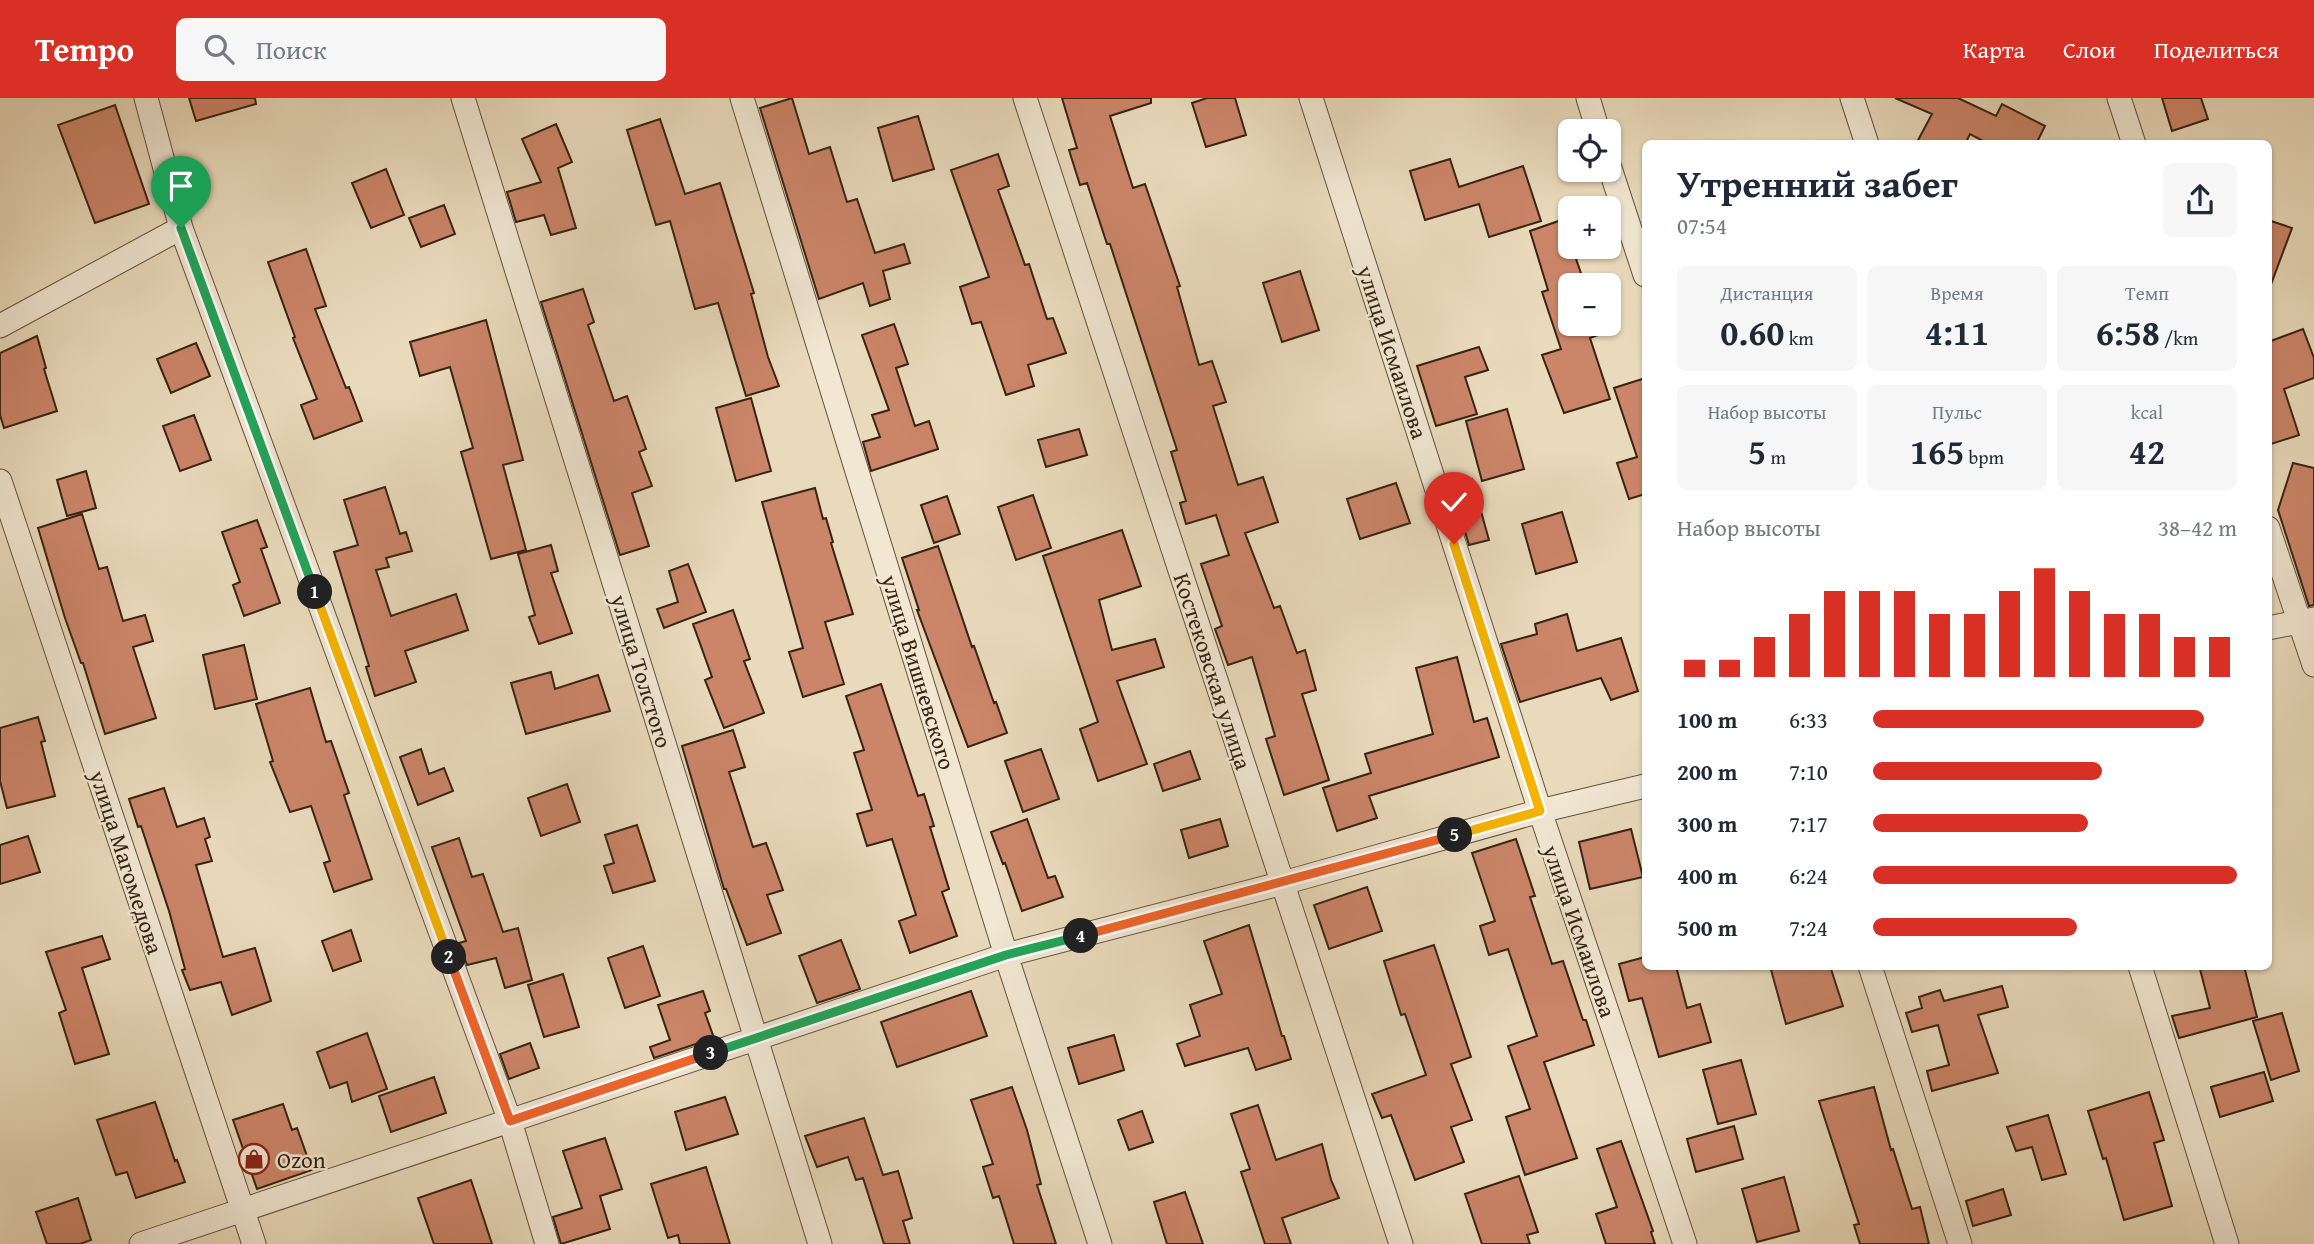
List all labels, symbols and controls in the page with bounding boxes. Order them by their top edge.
search box [176,18,666,81]
text: Tempo [35,25,134,73]
icon: search [200,30,238,68]
text: Поиск [256,30,327,69]
text: Карта [1963,32,2025,67]
text: Слои [2063,32,2116,67]
text: Поделиться [2154,32,2279,67]
map controls [1558,119,1621,336]
button: locate [1558,119,1621,182]
text: Утренний забег [1677,155,1958,211]
pin [151,156,211,228]
button: share [2163,163,2237,237]
icon: arrive [162,167,200,205]
button: + [1558,196,1621,259]
text: 07:54 [1677,209,1727,242]
street label: улица Исмаилова [1349,260,1437,443]
button: − [1558,273,1621,336]
text: Дистанция [1721,279,1813,307]
text: Время [1930,279,1984,307]
text: Темп [2125,279,2169,307]
text: 0.60 [1720,307,1784,358]
text: 4:11 [1925,307,1989,358]
text: 6:58 [2096,307,2160,358]
text: km [1784,324,1814,352]
text: /km [2160,324,2198,352]
text: Набор высоты [1708,398,1826,426]
text: Пульс [1932,398,1982,426]
text: kcal [2131,398,2163,426]
text: 5 [1748,426,1766,477]
text: 165 [1910,426,1964,477]
text: 42 [2129,426,2165,477]
text: m [1766,443,1786,471]
text: bpm [1964,443,2004,471]
pin [1424,472,1484,544]
icon: check [1435,483,1473,521]
text: Набор высоты [1677,511,1821,544]
text: 38–42 m [2158,511,2237,544]
street label: Костековская улица [1166,568,1260,774]
street label: улица Вишневского [873,570,964,773]
pin: 1 [298,574,332,610]
text: 1 [310,577,319,605]
street label: улица Толстого [603,589,681,752]
text: 100 m [1677,703,1738,736]
text: 6:33 [1789,703,1828,736]
text: 200 m [1677,755,1738,788]
text: 7:10 [1789,755,1828,788]
street label: улица Магомедова [81,765,172,958]
text: 300 m [1677,807,1738,840]
text: 7:17 [1789,807,1828,840]
pin: 5 [1438,818,1472,852]
text: 5 [1450,820,1459,848]
street label: улица Исмаилова [1535,839,1625,1022]
text: 400 m [1677,859,1738,892]
text: 6:24 [1789,859,1828,892]
text: 500 m [1677,911,1738,944]
text: 7:24 [1789,911,1828,944]
pin: 4 [1064,918,1098,954]
text: 4 [1076,921,1085,949]
pin: 2 [432,940,466,974]
text: 2 [444,942,453,970]
pin: 3 [694,1035,728,1070]
text: 3 [706,1038,715,1066]
shop icon: Ozon [237,1142,271,1176]
place label: Ozon [277,1143,326,1176]

